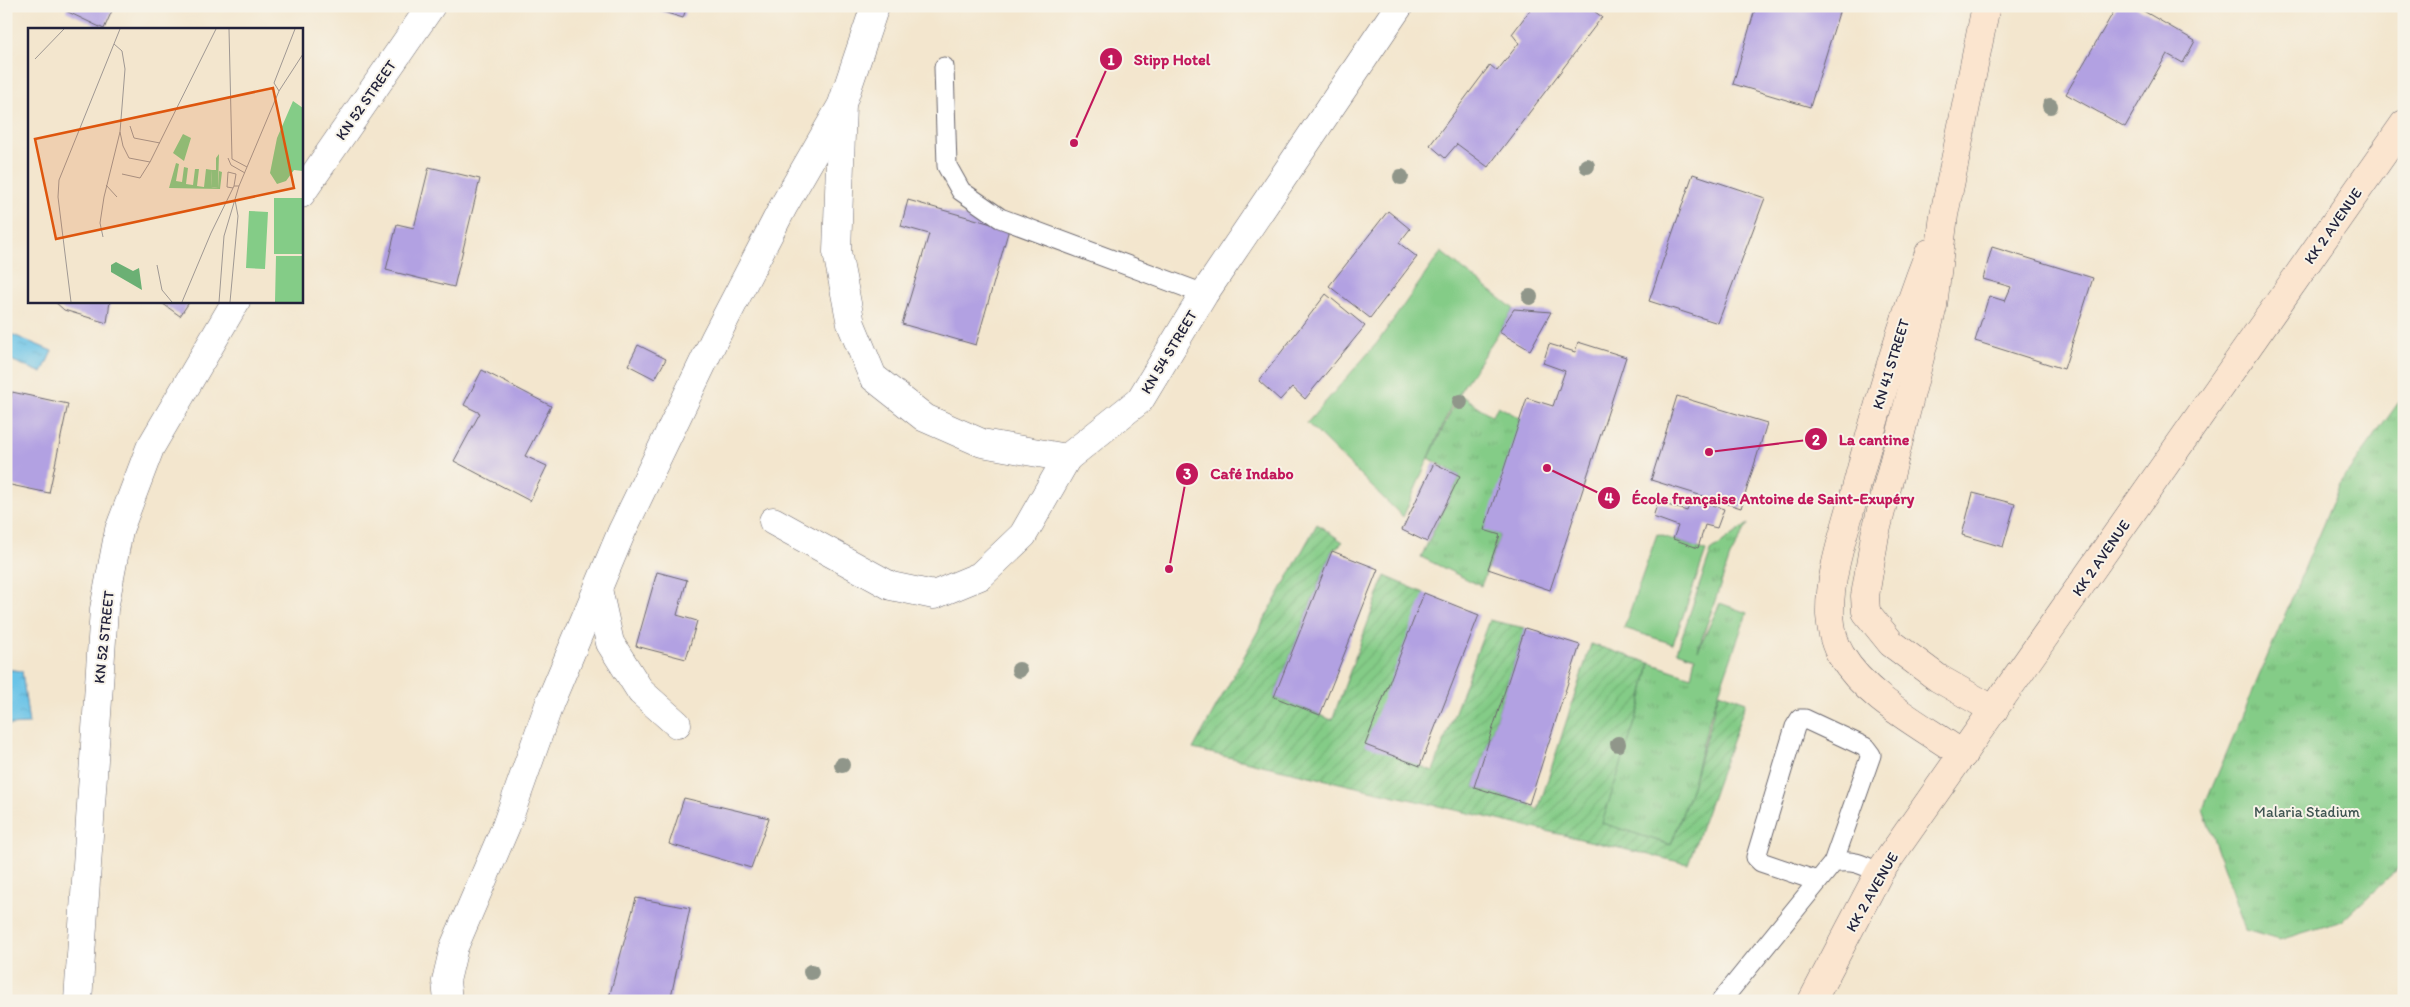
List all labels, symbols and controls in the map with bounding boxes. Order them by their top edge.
inset map [28,28,302,302]
callout: Stipp Hotel [1098,44,1220,75]
text: Stipp Hotel [1134,50,1211,70]
text: 1 [1108,51,1115,69]
street label: KN 52 STREET [332,56,401,143]
street label: KK 2 AVENUE [2300,184,2366,268]
street label: KN 54 STREET [1137,306,1201,397]
street label: KN 41 STREET [1869,316,1913,411]
callout: La cantine [1803,424,1920,455]
text: La cantine [1839,430,1910,449]
text: 2 [1812,431,1820,449]
callout: Café Indabo [1175,458,1304,489]
text: Café Indabo [1210,464,1294,483]
text: 3 [1183,465,1191,483]
callout: École française Antoine de Saint-Exupéry [1596,483,1925,514]
text: 4 [1604,489,1614,507]
text: École française Antoine de Saint-Exupéry [1632,489,1915,509]
street label: KK 2 AVENUE [2068,516,2134,600]
street label: KN 52 STREET [90,589,118,684]
park label: Malaria Stadium [2254,803,2360,821]
street label: KK 2 AVENUE [1842,849,1902,935]

